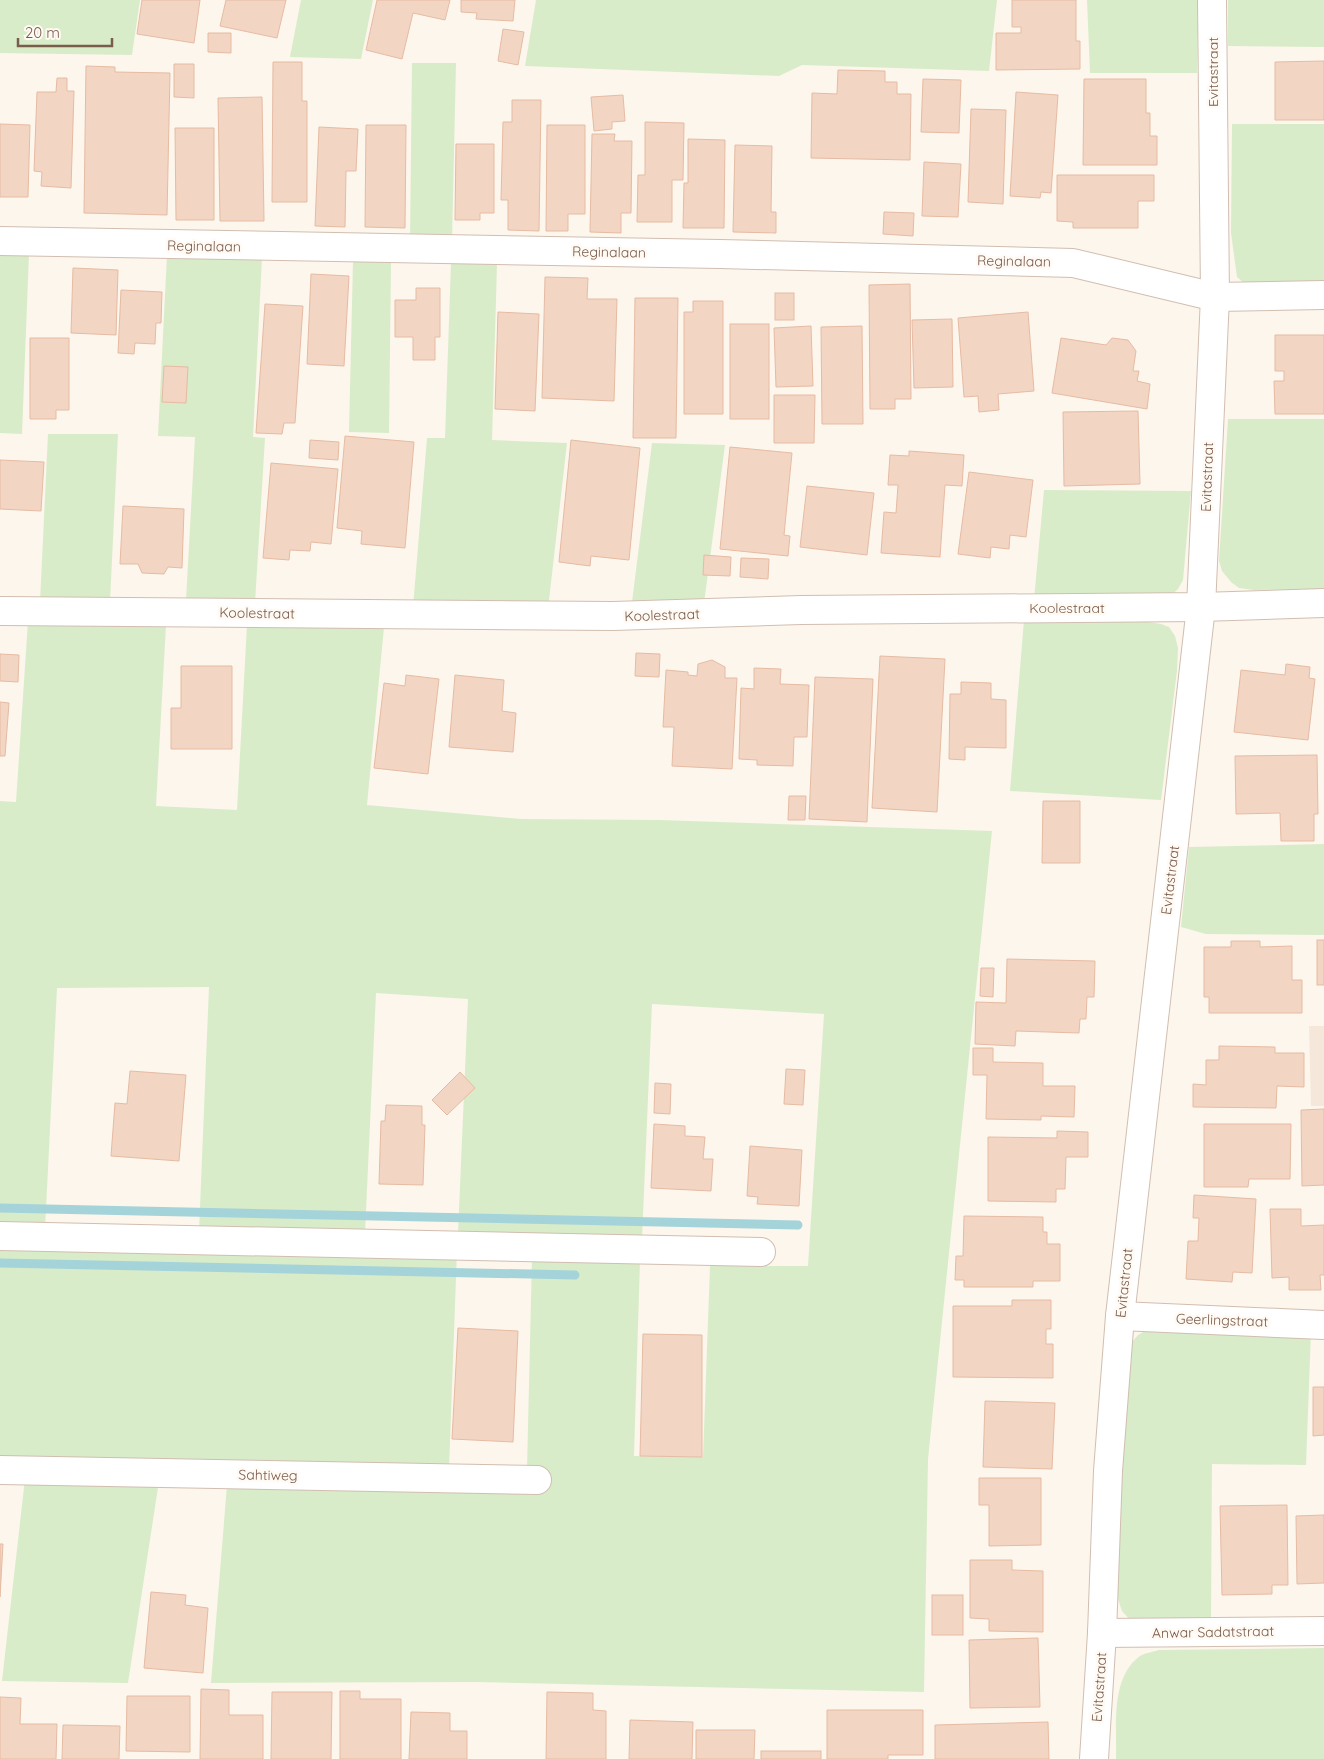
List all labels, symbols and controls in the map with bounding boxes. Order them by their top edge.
scale bar [18,15,111,47]
text: 20 m [25,23,60,42]
street label: Evitastraat [1204,37,1222,107]
street label: Reginalaan [167,236,241,256]
street label: Reginalaan [572,242,646,262]
street label: Reginalaan [977,251,1051,271]
street label: Evitastraat [1197,442,1217,512]
street label: Koolestraat [1029,599,1105,617]
street label: Koolestraat [219,603,295,623]
street label: Koolestraat [624,605,700,625]
street label: Evitastraat [1157,844,1183,916]
street label: Evitastraat [1111,1247,1137,1319]
street label: Geerlingstraat [1176,1309,1269,1331]
street label: Sahtiweg [238,1465,298,1485]
street label: Anwar Sadatstraat [1152,1622,1274,1642]
street label: Evitastraat [1088,1651,1110,1722]

